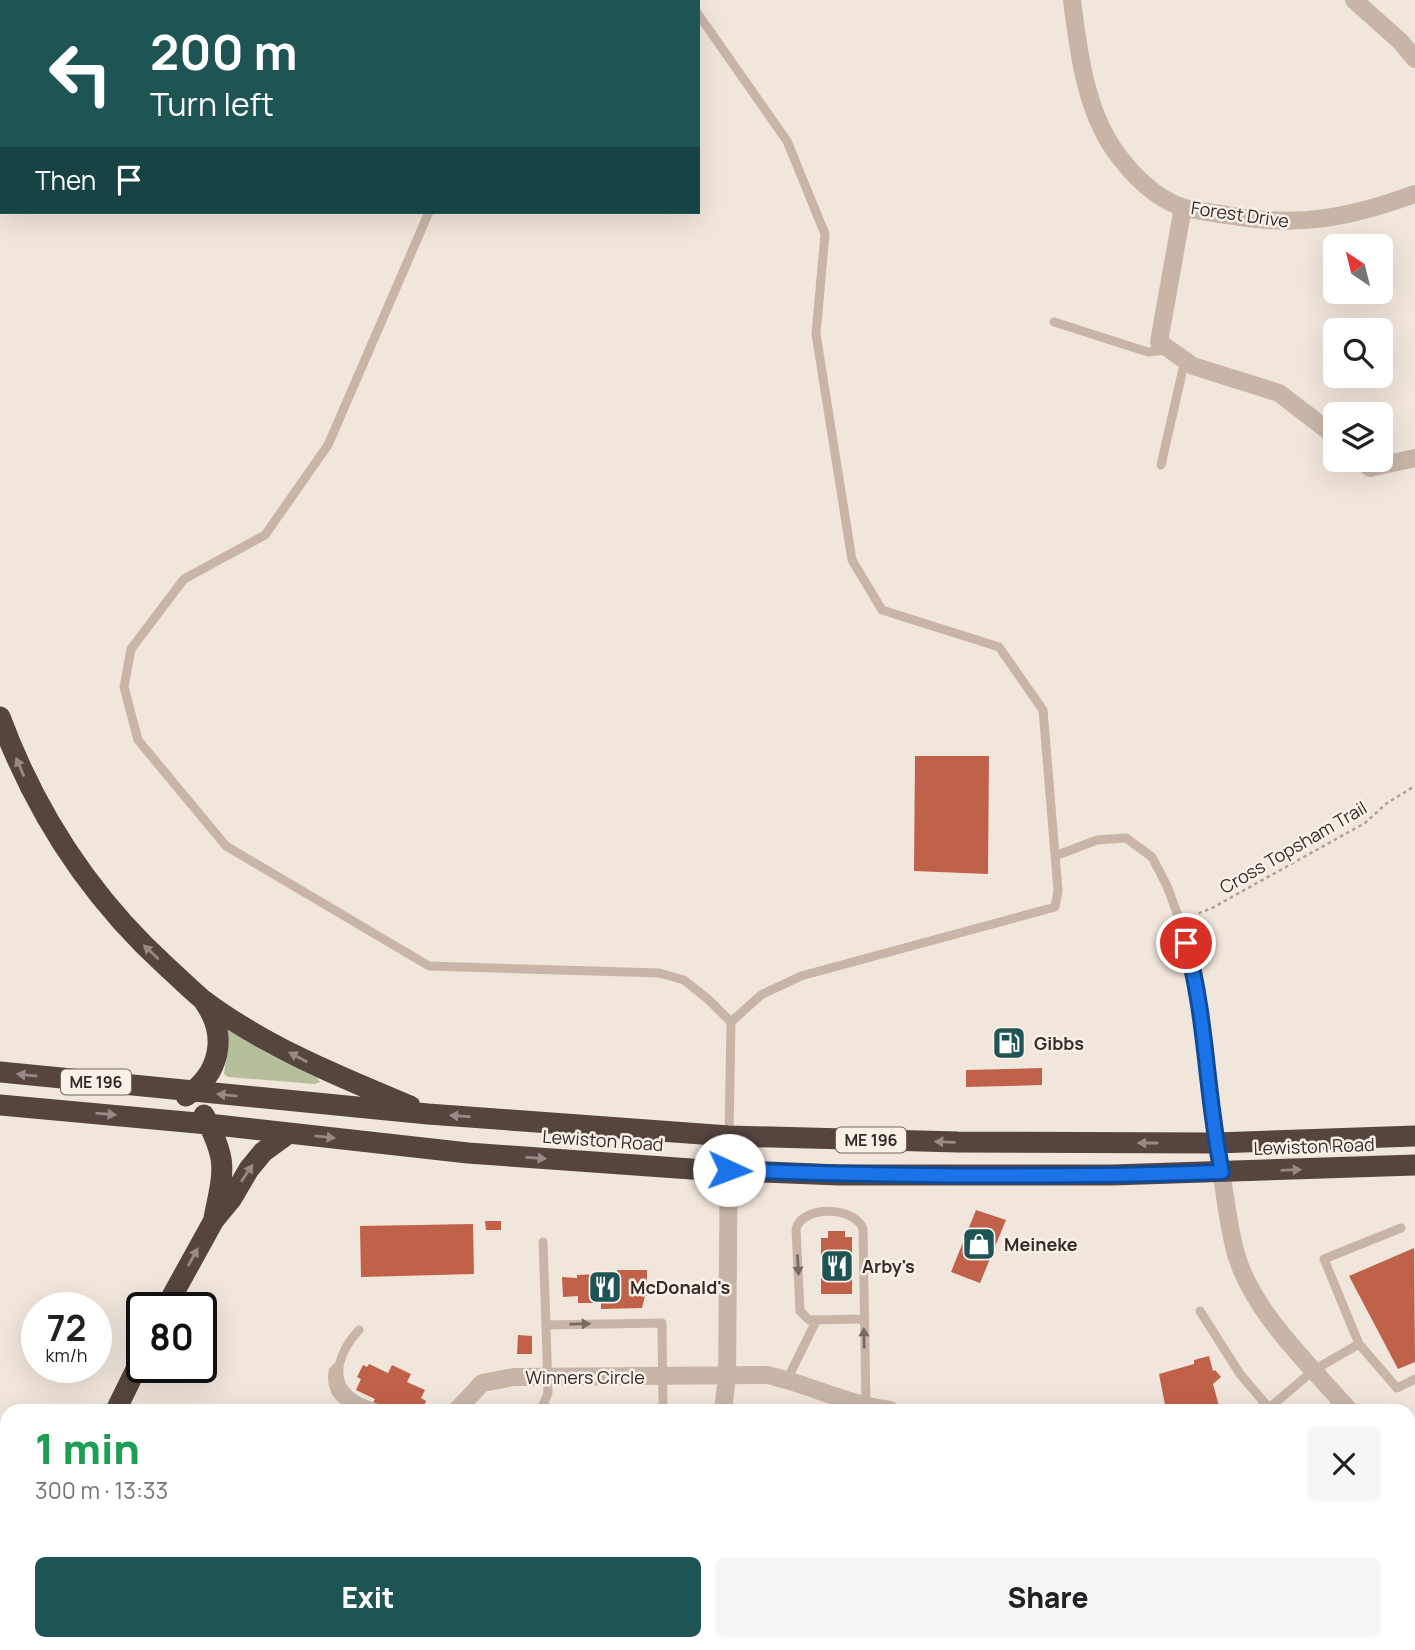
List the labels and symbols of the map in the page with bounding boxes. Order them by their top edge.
street label: Forest Drive [1189,195,1291,233]
north arrow [1323,234,1393,304]
one-way arrow [15,757,26,778]
street label: Cross Topsham Trail [1215,795,1371,899]
pin [1156,913,1216,973]
one-way arrow [142,944,160,960]
fuel station icon: Gibbs [990,1024,1028,1062]
place label: Gibbs [1034,1031,1084,1055]
one-way arrow [288,1051,308,1062]
one-way arrow [15,1069,37,1080]
road number: ME 196 [61,1070,131,1094]
one-way arrow [215,1089,237,1100]
one-way arrow [95,1109,117,1120]
one-way arrow [449,1110,471,1121]
street label: Lewiston Road [542,1124,664,1156]
road number: ME 196 [836,1128,906,1152]
one-way arrow [314,1132,336,1143]
street label: Lewiston Road [1253,1132,1375,1160]
position arrow [692,1133,766,1207]
one-way arrow [934,1136,956,1148]
one-way arrow [1137,1137,1159,1149]
one-way arrow [525,1153,547,1164]
one-way arrow [241,1163,254,1183]
one-way arrow [1280,1164,1302,1176]
shop icon: Meineke [960,1225,998,1263]
place label: Meineke [1004,1232,1078,1256]
restaurant icon: Arby's [818,1247,856,1285]
one-way arrow [187,1248,199,1267]
place label: Arby's [862,1254,915,1278]
one-way arrow [792,1255,803,1277]
restaurant icon: McDonald's [586,1268,624,1306]
place label: McDonald's [630,1275,731,1299]
speed limit sign: 80 [126,1292,217,1383]
one-way arrow [569,1319,591,1330]
one-way arrow [859,1327,870,1349]
street label: Winners Circle [525,1365,645,1389]

